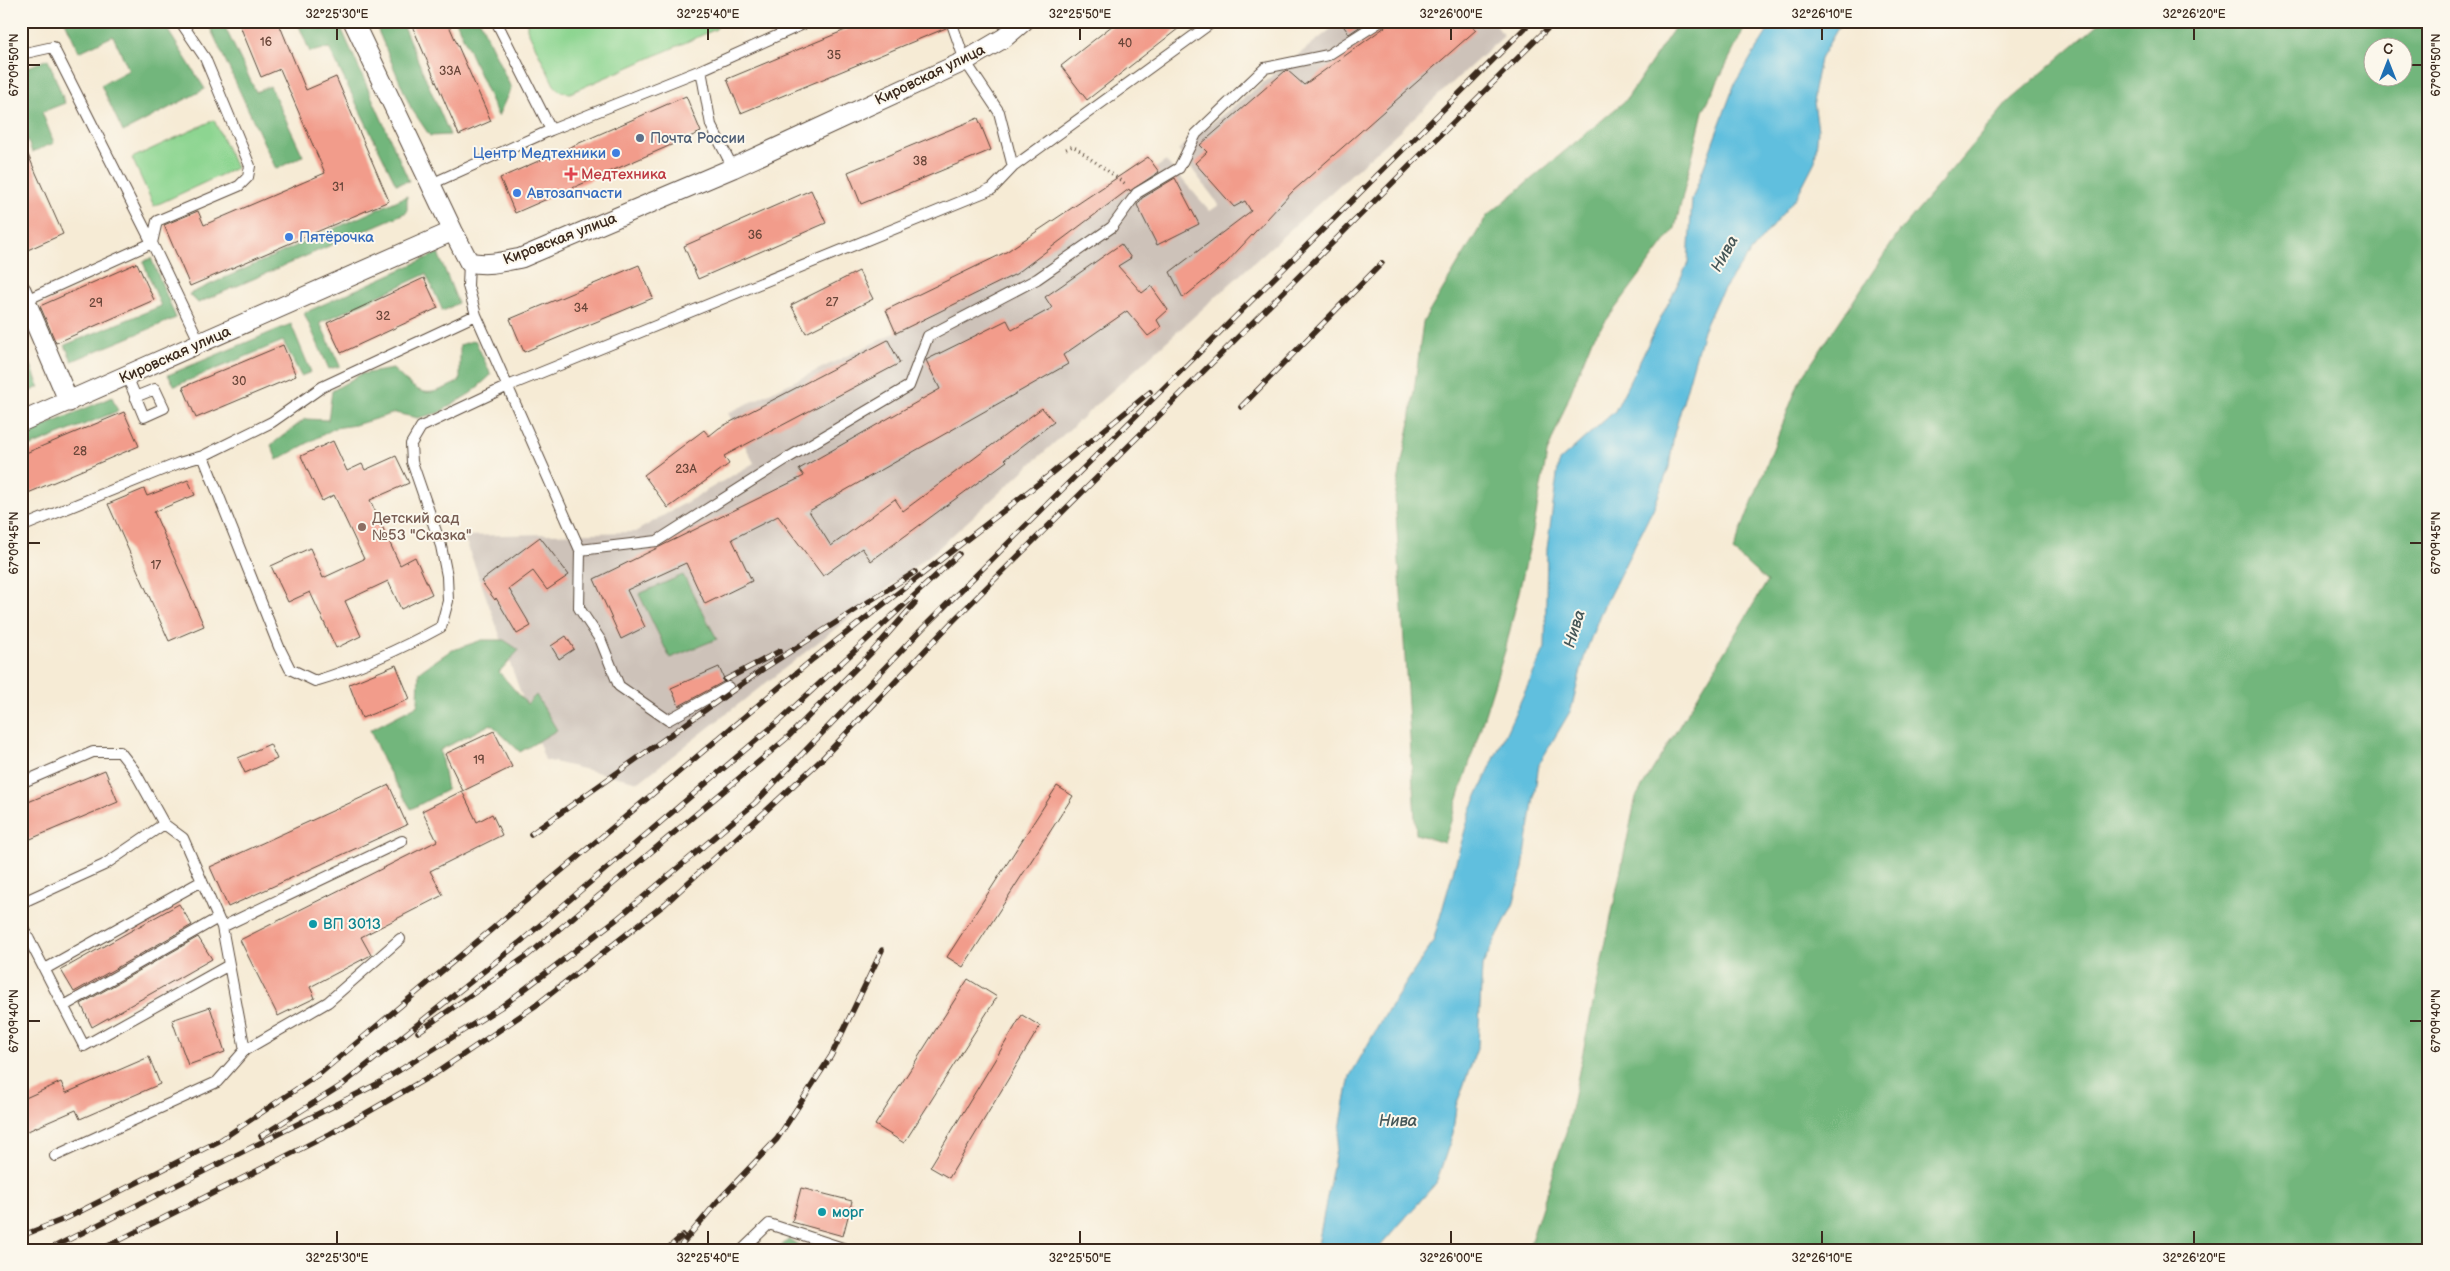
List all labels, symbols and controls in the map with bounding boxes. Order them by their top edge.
text: 32°25'30"E [305,7,369,22]
text: 32°25'40"E [676,7,740,22]
text: 32°25'50"E [1049,7,1111,22]
text: 32°26'00"E [1419,7,1483,22]
text: 32°26'10"E [1792,7,1852,22]
text: 32°26'20"E [2162,7,2226,22]
text: 67°09'50"N [7,34,22,96]
text: 67°09'50"N [2429,34,2444,96]
house number: 16 [260,35,272,50]
house number: 40 [1118,36,1132,51]
north arrow [2362,38,2412,88]
street label: Кировская улица [872,40,988,110]
text: С [2383,41,2393,58]
house number: 35 [827,48,841,63]
house number: 33А [439,64,462,79]
place label: Почта России [650,129,745,148]
marker: Почта России [634,132,646,144]
place label: Центр Медтехники [473,144,606,163]
marker: Центр Медтехники [610,147,622,159]
house number: 38 [913,154,927,169]
place label: Медтехника [581,165,667,184]
marker: Медтехника [565,168,577,180]
house number: 31 [332,180,344,195]
place label: Автозапчасти [526,184,622,203]
marker: Автозапчасти [511,187,523,199]
street label: Кировская улица [501,209,620,269]
place label: Пятёрочка [299,228,374,247]
house number: 36 [748,228,762,243]
marker: Пятёрочка [283,231,295,243]
water label: Нива [1707,232,1743,276]
house number: 27 [826,295,839,310]
house number: 29 [89,296,103,311]
house number: 34 [574,301,589,316]
house number: 32 [376,309,390,324]
street label: Кировская улица [116,322,234,388]
house number: 30 [232,374,246,389]
house number: 28 [73,444,87,459]
house number: 23А [675,462,697,477]
place label: Детский сад №53 "Сказка" [372,509,472,545]
text: 67°09'45"N [7,511,22,575]
text: 67°09'45"N [2429,511,2444,575]
marker: Детский сад №53 "Сказка" [356,521,368,533]
house number: 17 [151,558,161,573]
water label: Нива [1560,608,1590,650]
house number: 19 [473,753,485,768]
place label: ВП 3013 [323,915,381,934]
marker: ВП 3013 [307,918,319,930]
text: 67°09'40"N [7,989,22,1053]
text: 67°09'40"N [2429,989,2444,1053]
water label: Нива [1379,1112,1417,1131]
place label: морг [832,1203,864,1222]
marker: морг [816,1206,828,1218]
text: 32°25'30"E [305,1251,369,1266]
text: 32°25'40"E [676,1251,740,1266]
text: 32°25'50"E [1049,1251,1111,1266]
text: 32°26'00"E [1419,1251,1483,1266]
text: 32°26'10"E [1792,1251,1852,1266]
text: 32°26'20"E [2162,1251,2226,1266]

